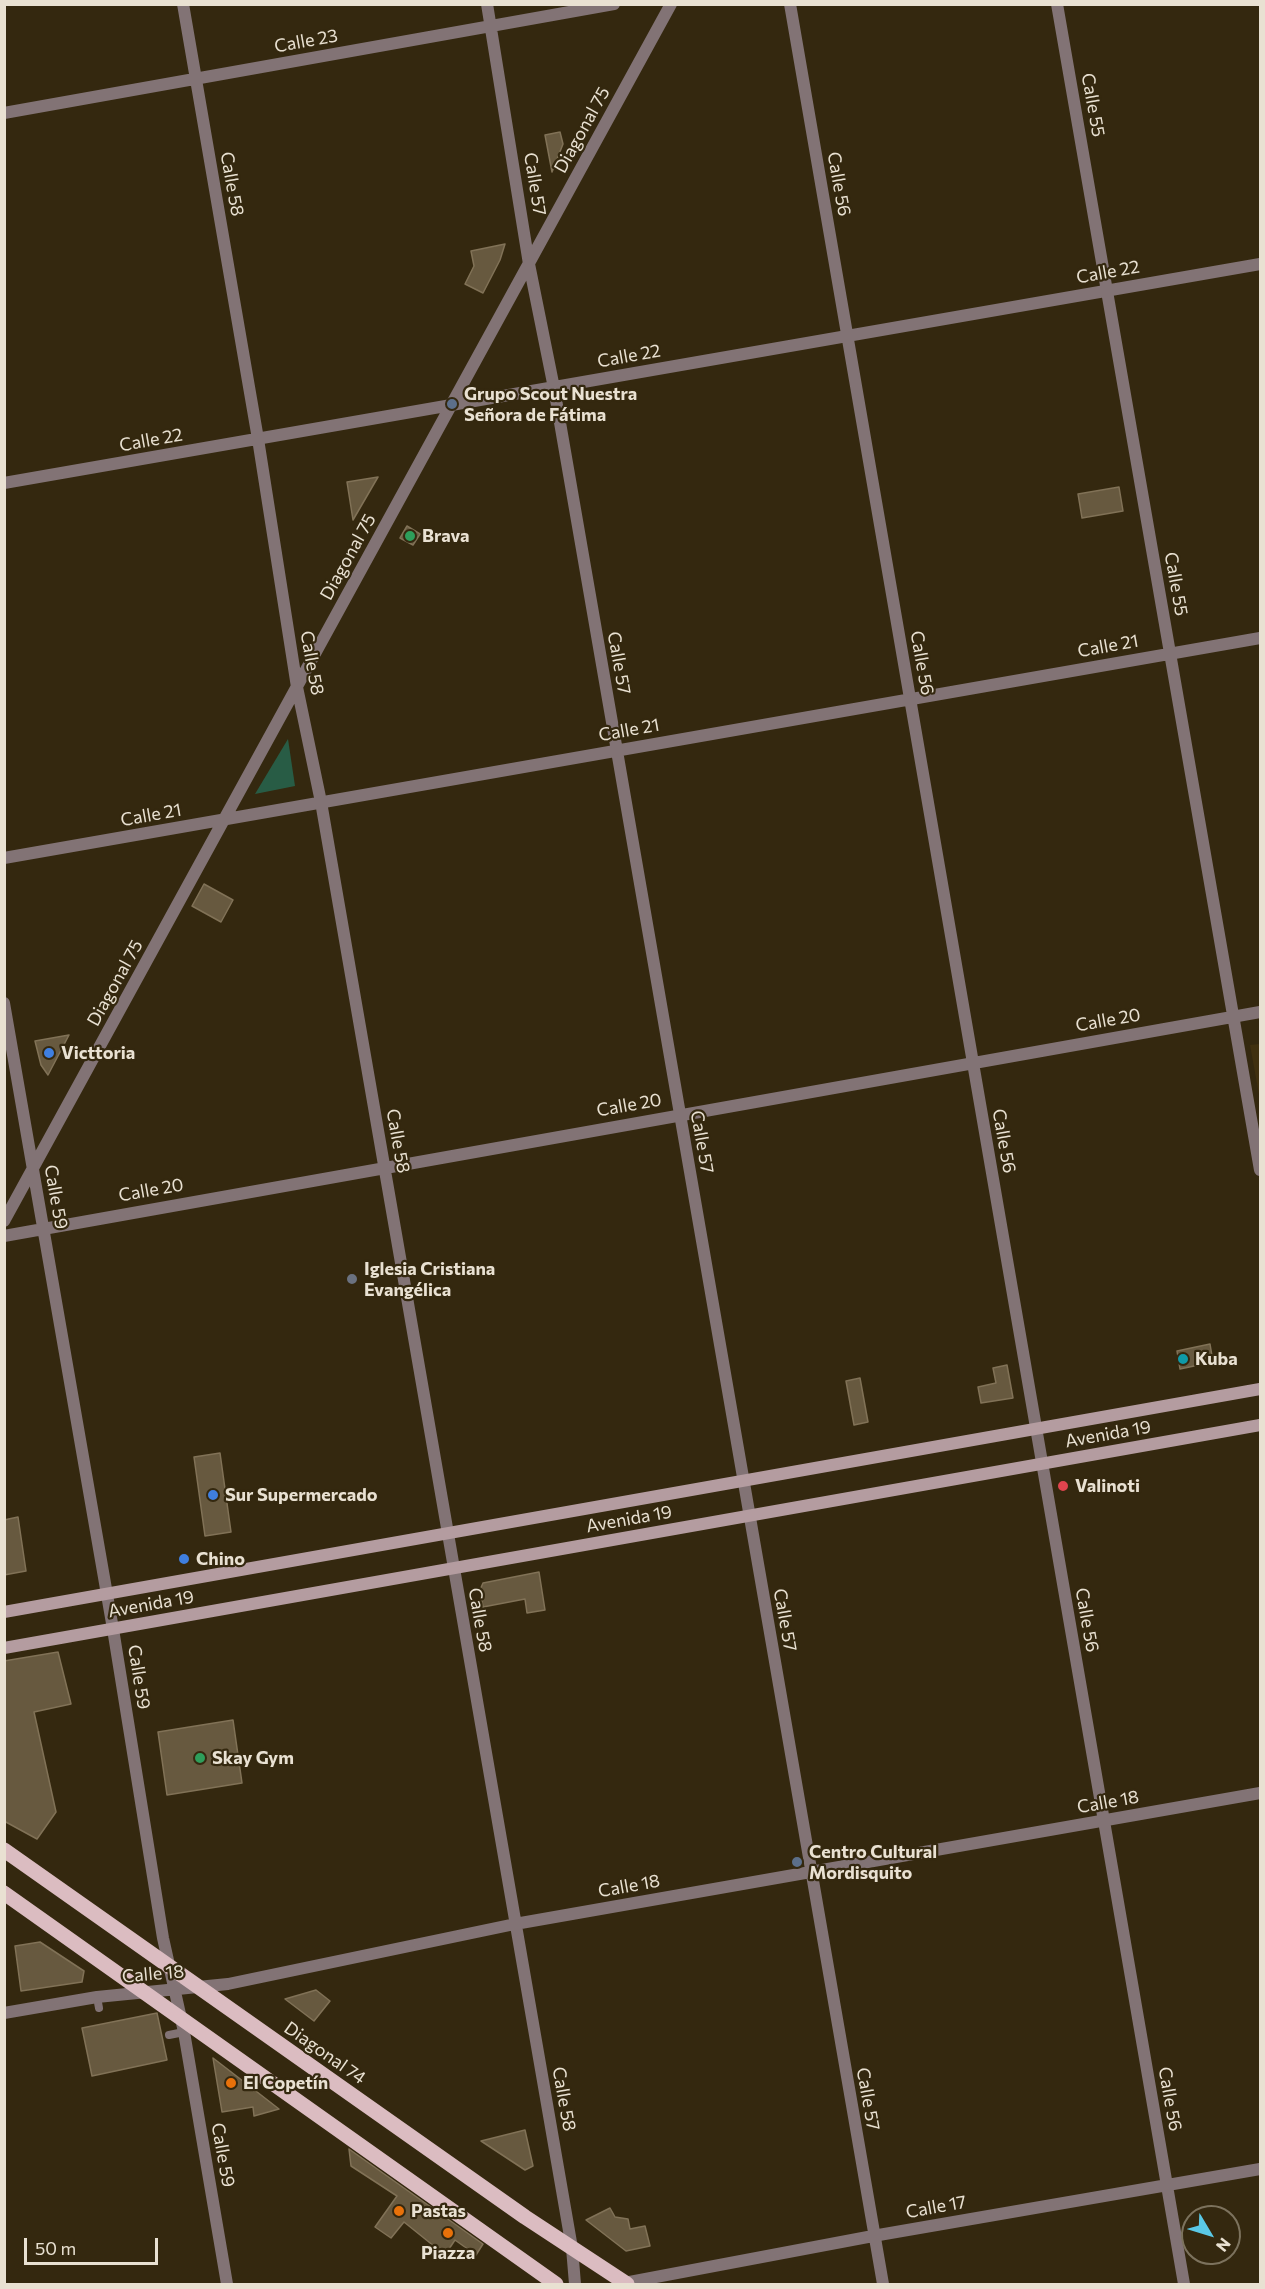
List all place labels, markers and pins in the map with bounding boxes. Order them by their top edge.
place label: Grupo Scout Nuestra Señora de Fátima [464,383,637,426]
marker: Grupo Scout Nuestra Señora de Fátima [445,397,459,411]
place label: Brava [422,525,469,547]
marker: Brava [403,529,417,543]
place label: Victtoria [61,1042,135,1064]
marker: Victtoria [42,1046,56,1060]
place label: Iglesia Cristiana Evangélica [364,1258,495,1300]
marker: Iglesia Cristiana Evangélica [345,1272,359,1286]
place label: Kuba [1195,1348,1238,1370]
marker: Kuba [1176,1352,1190,1366]
place label: Valinoti [1075,1475,1140,1497]
marker: Valinoti [1056,1479,1070,1493]
place label: Sur Supermercado [225,1484,377,1506]
marker: Sur Supermercado [206,1488,220,1502]
place label: Chino [196,1548,245,1570]
marker: Chino [177,1552,191,1566]
place label: Skay Gym [212,1747,294,1769]
marker: Skay Gym [193,1751,207,1765]
place label: Centro Cultural Mordisquito [809,1841,937,1884]
marker: Centro Cultural Mordisquito [790,1855,804,1869]
place label: El Copetín [243,2072,328,2094]
marker: El Copetín [224,2076,238,2090]
place label: Pastas [411,2200,466,2222]
marker: Pastas [392,2204,406,2218]
marker: Piazza [441,2226,455,2240]
place label: Piazza [421,2242,475,2264]

